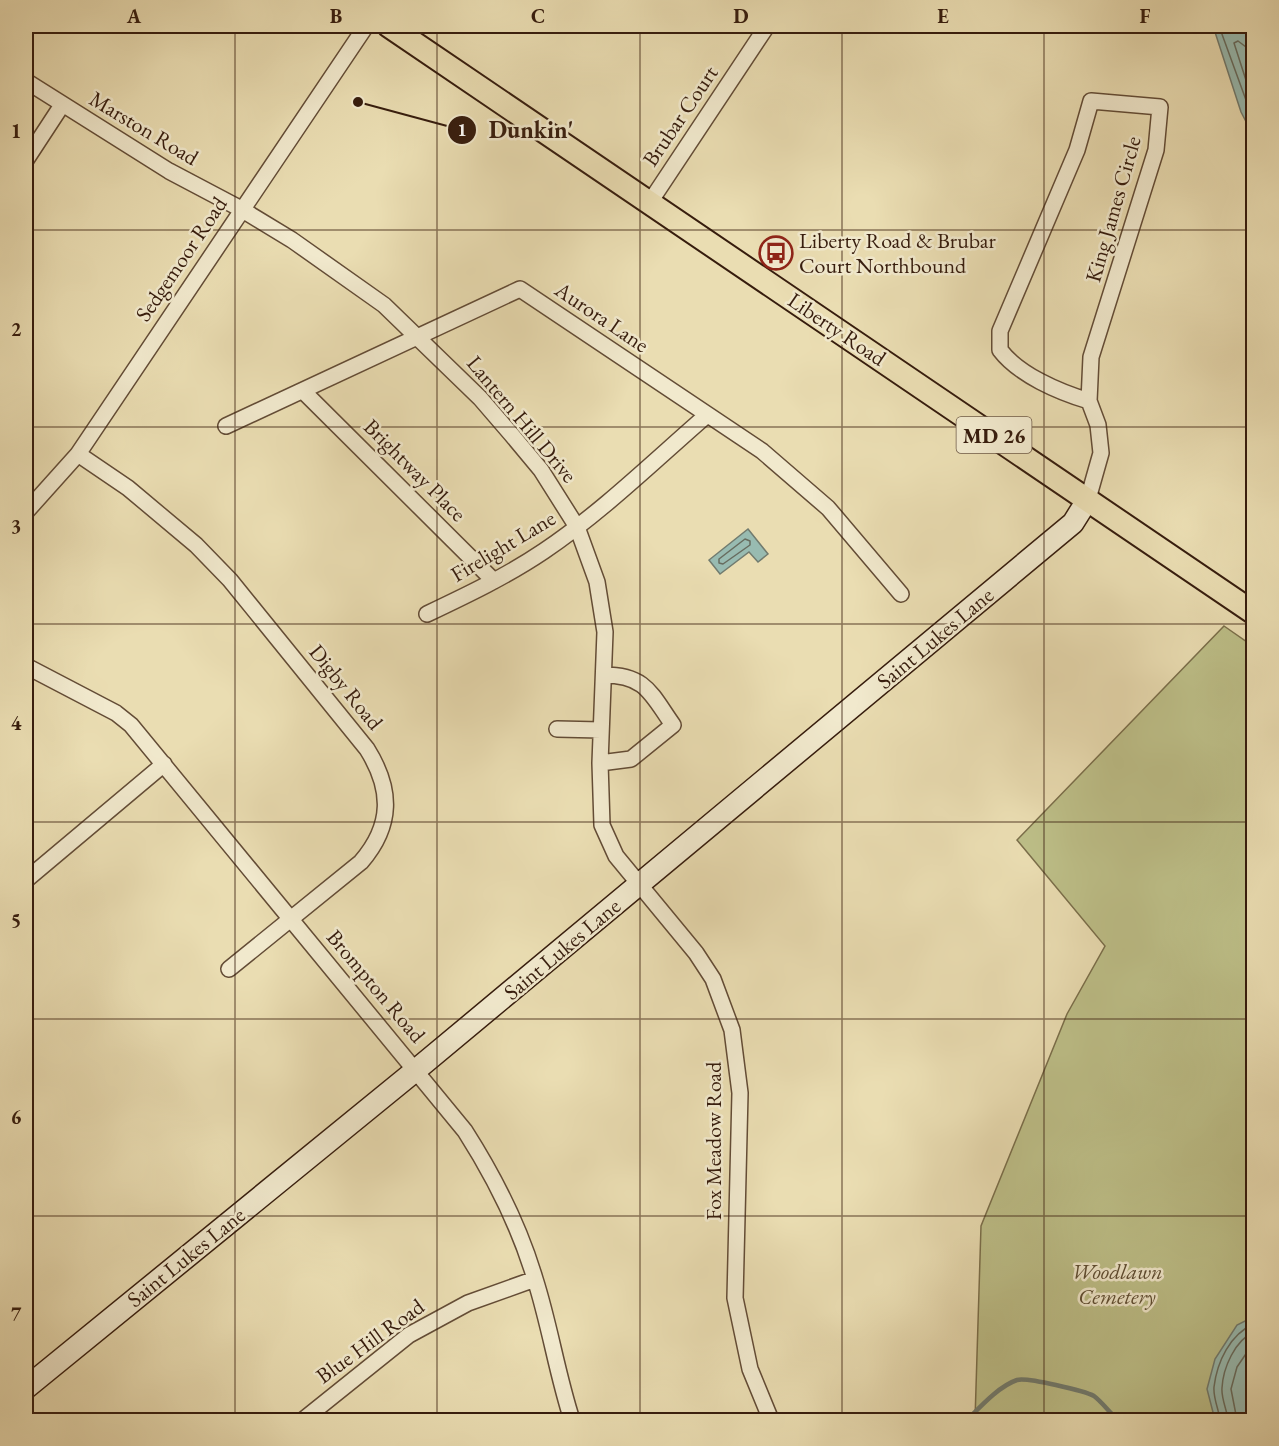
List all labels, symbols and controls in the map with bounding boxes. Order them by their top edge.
text: A [126,3,142,29]
text: B [330,3,342,29]
text: C [531,3,545,29]
text: D [733,3,749,29]
text: E [937,3,949,29]
text: F [1140,3,1151,29]
street label: Brubar Court [636,60,724,172]
street label: Marston Road [84,84,205,172]
callout: Dunkin' [447,109,585,151]
text: Dunkin' [489,114,573,145]
text: 1 [11,118,21,144]
text: 1 [457,118,467,141]
street label: King James Circle [1078,132,1148,285]
street label: Sedgemoor Road [129,190,234,327]
place label: Liberty Road & Brubar Court Northbound [799,226,996,280]
bus stop icon: Liberty Road & Brubar Court Northbound [758,235,794,271]
street label: Aurora Lane [549,274,655,359]
street label: Liberty Road [782,286,892,373]
text: 2 [11,316,22,342]
street label: Lantern Hill Drive [460,349,584,489]
street label: Brightway Place [357,412,473,528]
road number: MD 26 [956,417,1032,453]
street label: Firelight Lane [445,503,561,589]
text: 3 [11,513,21,539]
street label: Saint Lukes Lane [871,580,1000,695]
street label: Digby Road [303,638,390,737]
text: 4 [11,710,22,736]
street label: Saint Lukes Lane [498,891,627,1006]
text: 5 [11,907,21,933]
street label: Brompton Road [320,923,433,1049]
street label: Fox Meadow Road [699,1061,728,1220]
text: 6 [11,1104,22,1130]
street label: Saint Lukes Lane [121,1200,251,1314]
park label: Woodlawn Cemetery [1071,1257,1163,1311]
street label: Blue Hill Road [310,1291,431,1390]
text: 7 [11,1301,22,1327]

